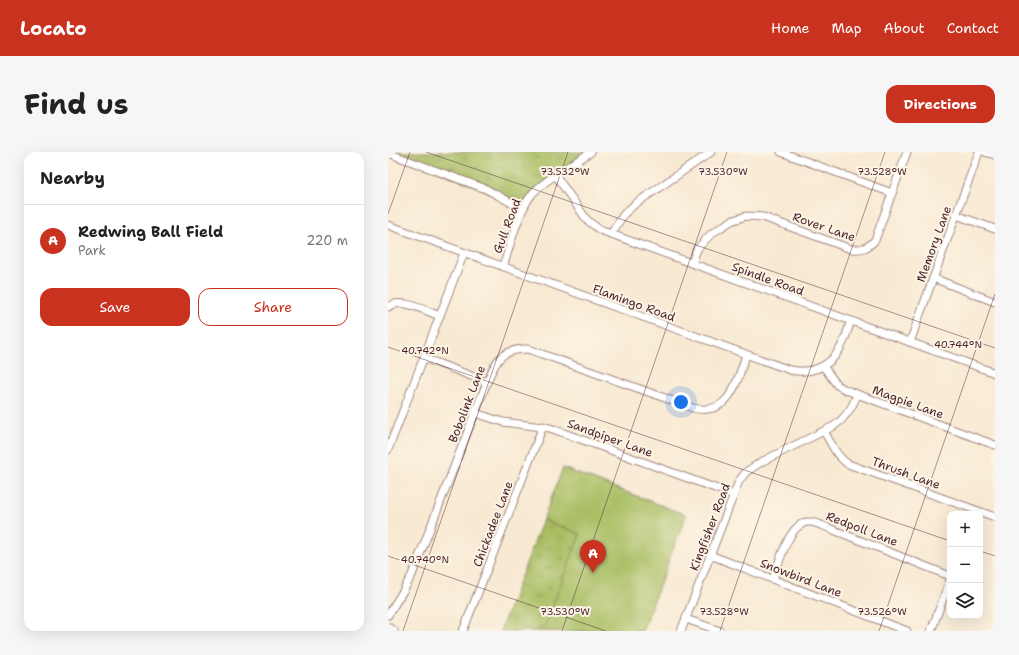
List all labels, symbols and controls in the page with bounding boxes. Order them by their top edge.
text: Locato [20,16,87,41]
text: Home [771,19,810,37]
text: Map [832,19,862,37]
text: About [884,19,925,37]
text: Contact [947,19,999,37]
text: Find us [24,85,129,123]
button: Directions [886,85,995,123]
text: 73.532°W [540,165,590,178]
text: 73.530°W [698,165,748,178]
text: 73.528°W [857,165,907,178]
text: Nearby [40,167,105,189]
street label: Gull Road [489,196,525,256]
street label: Memory Lane [913,204,955,284]
street label: Rover Lane [790,209,858,245]
text: Redwing Ball Field [78,222,223,242]
text: A [48,232,58,249]
text: 220 m [306,232,348,249]
text: Park [78,242,106,259]
street label: Spindle Road [730,259,807,300]
street label: Flamingo Road [590,281,678,326]
button: Save [40,288,190,326]
button: Share [198,288,348,326]
text: 40.744°N [934,338,982,351]
text: 40.742°N [401,344,449,357]
street label: Bobolink Lane [445,363,489,445]
street label: Magpie Lane [870,382,946,422]
your location [671,392,691,412]
street label: Sandpiper Lane [565,415,655,461]
street label: Thrush Lane [870,453,943,493]
street label: Chickadee Lane [469,479,517,569]
street label: Kingfisher Road [686,481,734,573]
street label: Redpoll Lane [824,508,900,550]
map controls [947,511,983,619]
button: + [947,511,983,547]
pin: A [580,540,606,573]
button: − [947,547,983,583]
text: 40.740°N [401,553,449,566]
street label: Snowbird Lane [758,555,844,601]
button: layers [947,583,983,619]
text: 73.530°W [540,605,590,618]
text: 73.528°W [699,605,749,618]
text: 73.526°W [857,605,907,618]

